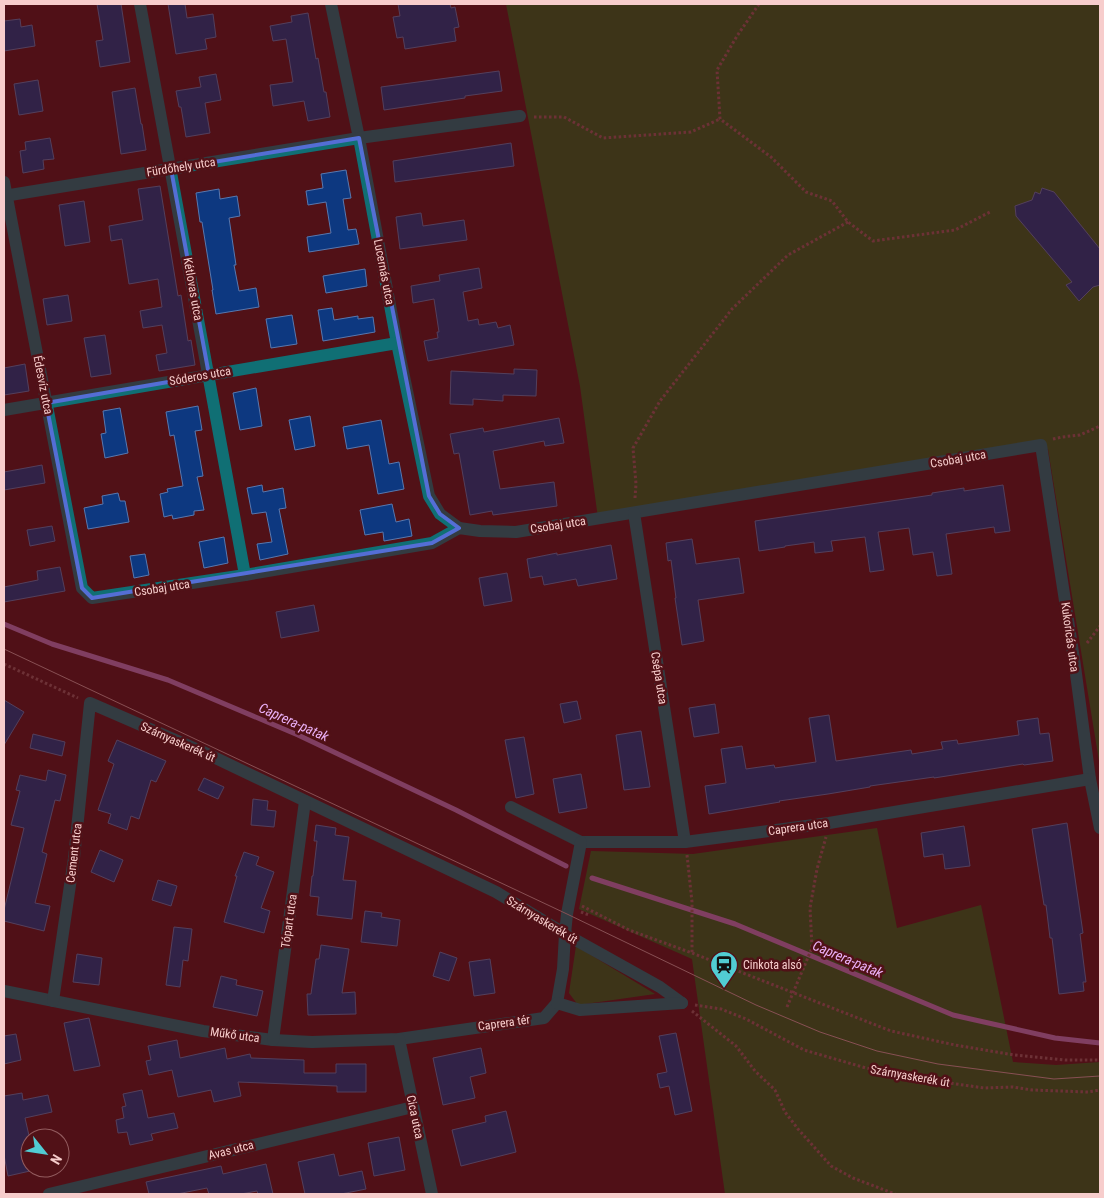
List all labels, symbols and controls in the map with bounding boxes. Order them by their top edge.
street label: Fürdőhely utca [146,155,217,179]
street label: Lucernás utca [371,238,397,306]
street label: Kétlovas utca [181,256,205,322]
street label: Édesvíz utca [30,354,57,416]
street label: Sóderos utca [168,364,232,388]
street label: Csobaj utca [929,447,987,471]
street label: Csobaj utca [529,514,587,536]
street label: Csobaj utca [133,577,191,599]
street label: Kukoricás utca [1058,601,1082,673]
street label: Csépa utca [648,651,670,705]
water label: Caprera-patak [257,699,332,745]
street label: Szárnyaskerék út [138,719,218,765]
street label: Caprera utca [767,816,829,838]
street label: Cement utca [63,822,85,884]
street label: Tópart utca [278,893,300,949]
street label: Szárnyaskerék út [504,893,580,947]
water label: Caprera-patak [810,937,886,981]
station icon: Cinkota alsó [709,950,739,989]
place label: Cinkota alsó [743,958,802,972]
street label: Caprera tér [477,1012,531,1034]
street label: Műkő utca [209,1025,261,1045]
street label: Szárnyaskerék út [869,1062,951,1090]
street label: Cica utca [404,1094,426,1140]
north arrow [20,1128,70,1178]
street label: Avas utca [207,1138,255,1162]
text: N [47,1152,65,1167]

